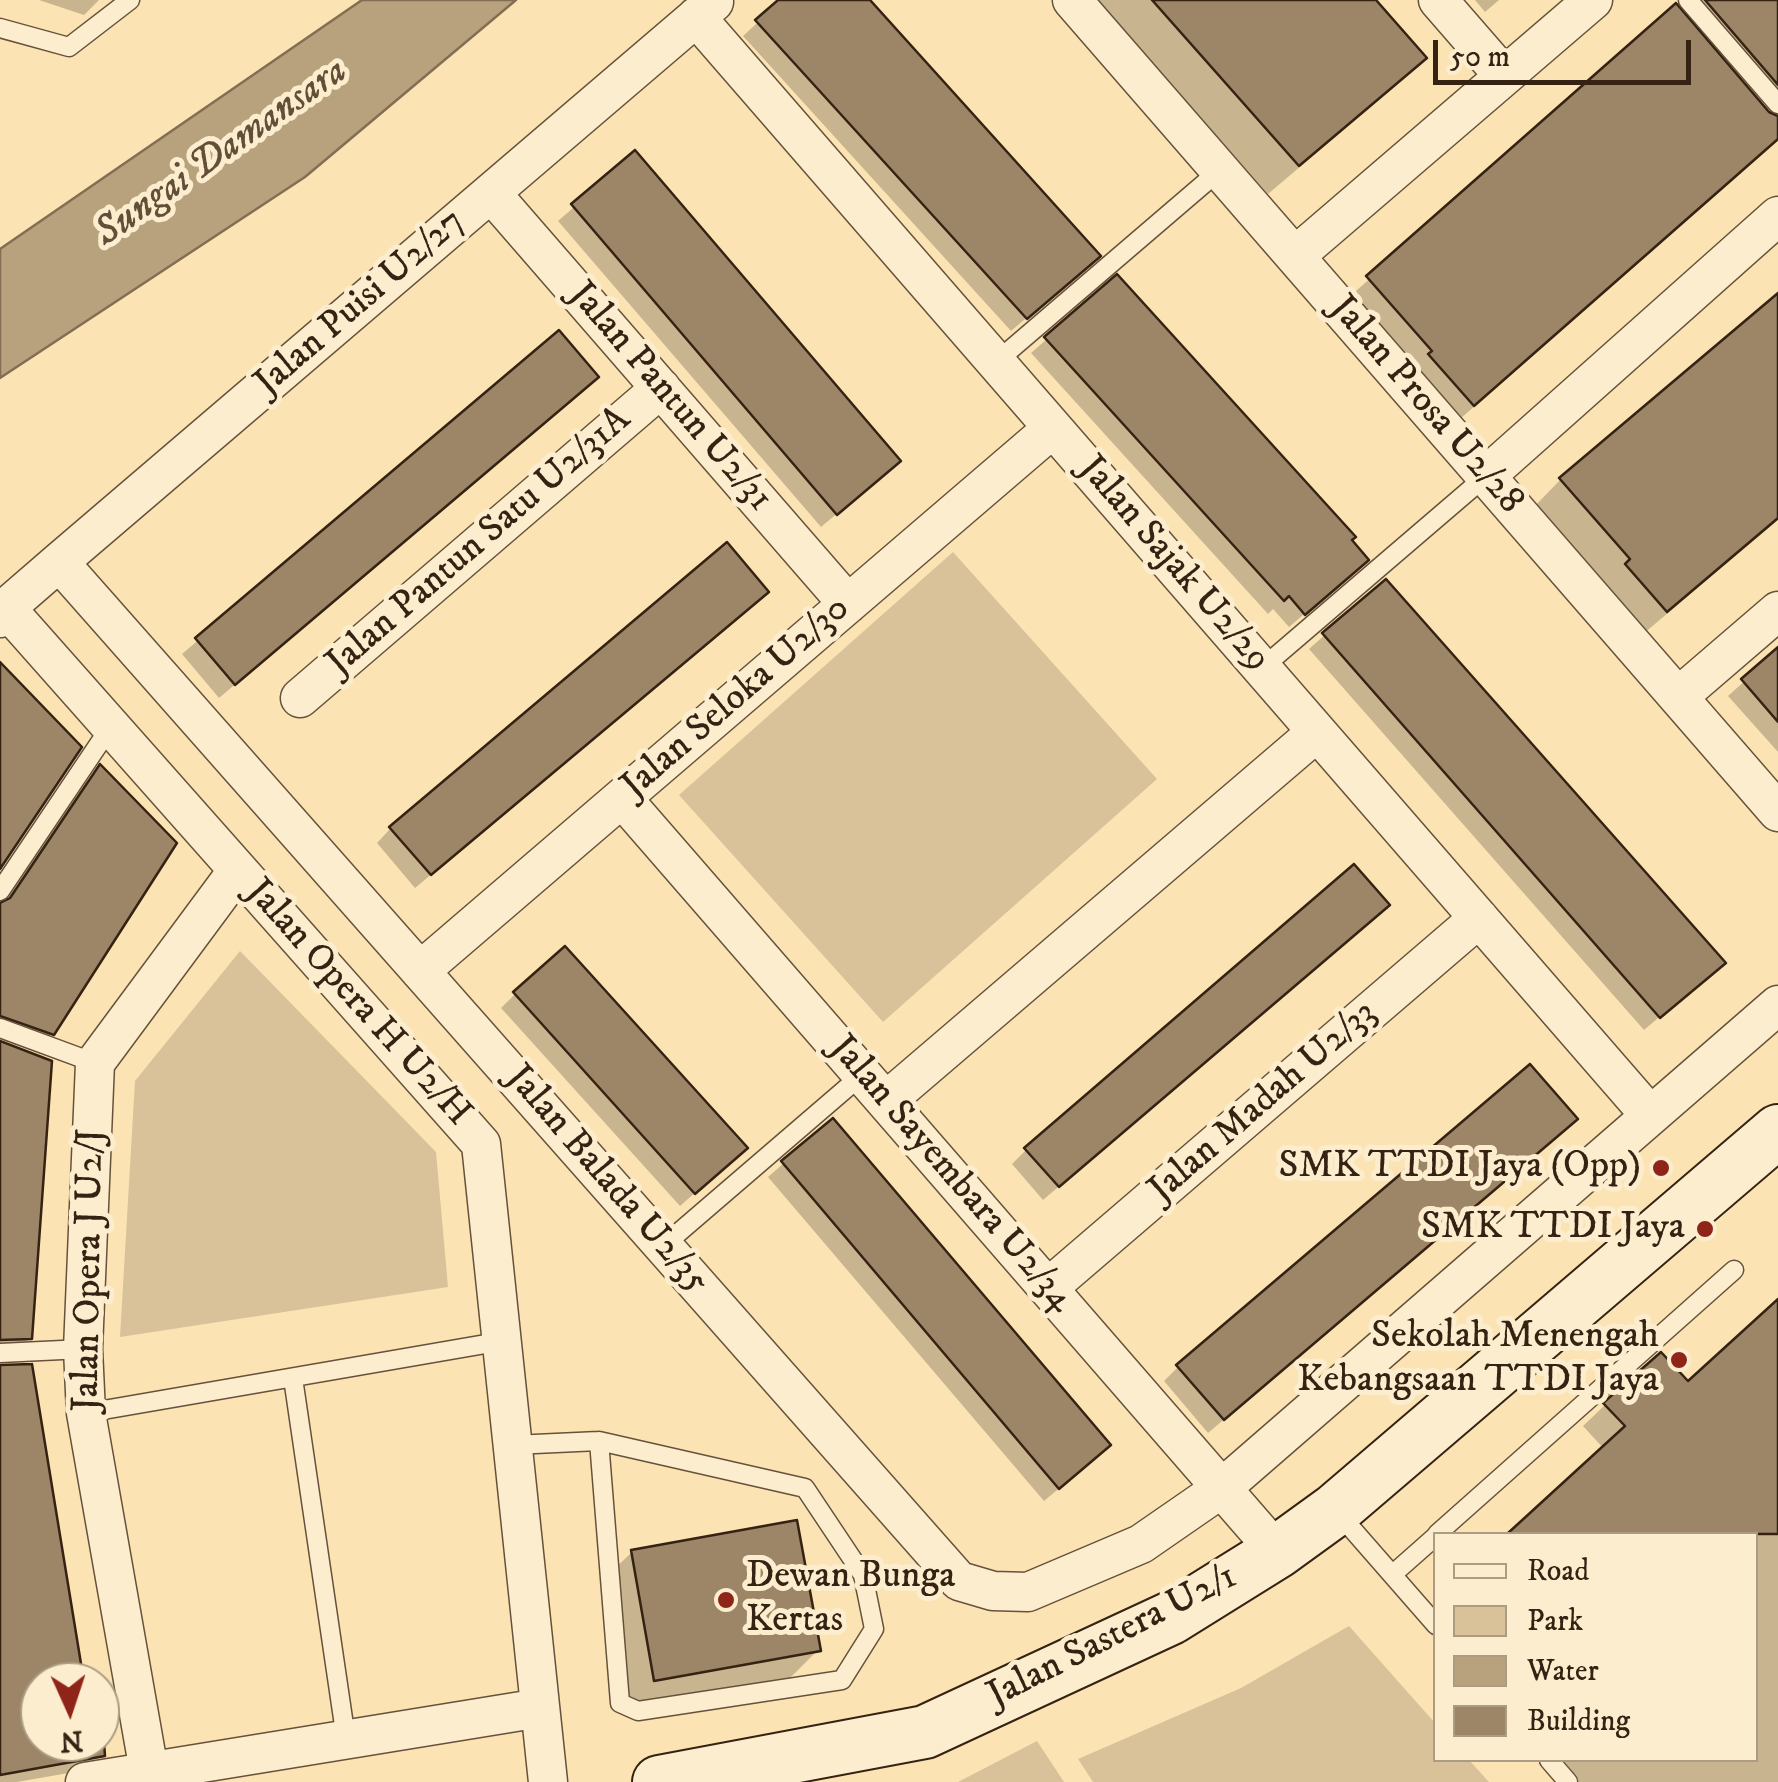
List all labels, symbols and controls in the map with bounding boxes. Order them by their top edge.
scale bar [1438,20,1696,82]
text: 50 m [1450,39,1510,76]
water label: Sungai Damansara [86,49,358,259]
street label: Jalan Puisi U2/27 [247,200,475,408]
street label: Jalan Pantun U2/31 [557,274,781,522]
street label: Jalan Prosa U2/28 [1318,288,1532,524]
street label: Jalan Pantun Satu U2/31A [319,399,641,687]
street label: Jalan Sajak U2/29 [1067,448,1279,682]
street label: Jalan Seloka U2/30 [614,587,860,811]
street label: Jalan Opera H U2/H [234,871,480,1137]
street label: Jalan Madah U2/33 [1141,992,1387,1214]
street label: Jalan Sayembara U2/34 [818,1028,1082,1322]
street label: Jalan Balada U2/35 [494,1057,718,1305]
street label: Jalan Opera J U2/J [66,1128,116,1412]
place label: SMK TTDI Jaya (Opp) [1279,1145,1641,1191]
marker: SMK TTDI Jaya (Opp) [1650,1157,1672,1179]
place label: SMK TTDI Jaya [1421,1206,1685,1252]
marker: SMK TTDI Jaya [1694,1218,1716,1240]
place label: Sekolah Menengah Kebangsaan TTDI Jaya [1297,1315,1659,1405]
marker: Sekolah Menengah Kebangsaan TTDI Jaya [1668,1349,1690,1371]
legend [1433,1532,1758,1762]
text: Road [1527,1553,1589,1590]
place label: Dewan Bunga Kertas [746,1555,955,1645]
street label: Jalan Sastera U2/1 [981,1556,1245,1720]
marker: Dewan Bunga Kertas [715,1589,737,1611]
text: Park [1527,1603,1583,1640]
text: Water [1527,1653,1599,1690]
north arrow [20,1662,120,1762]
text: Building [1527,1703,1630,1740]
text: N [59,1722,84,1759]

